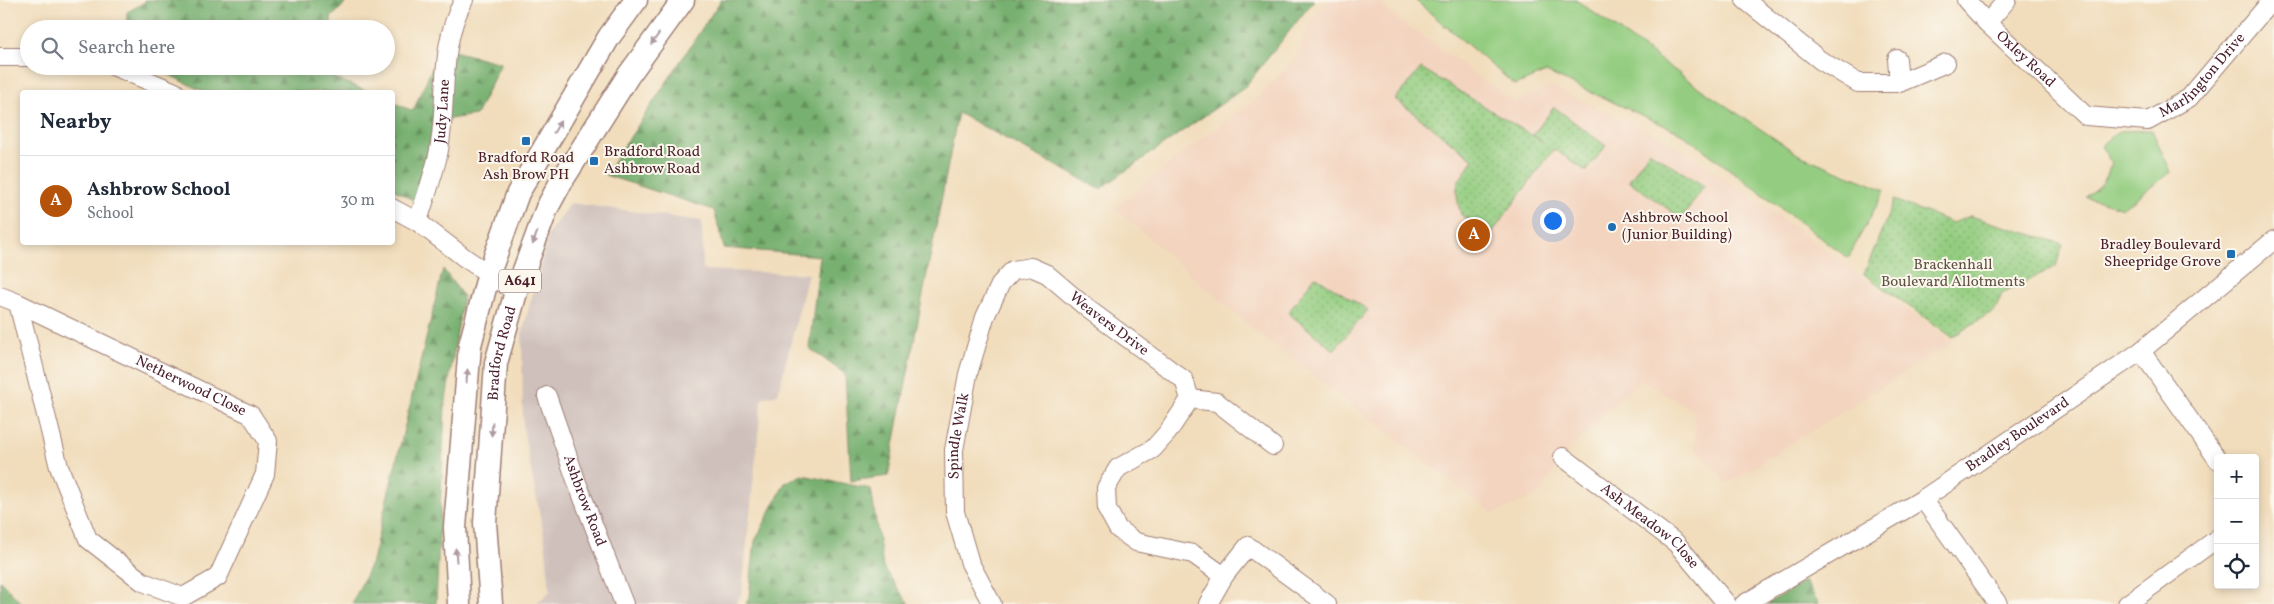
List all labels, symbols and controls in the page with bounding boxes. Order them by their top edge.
search box [20,20,395,75]
street label: Oxley Road [1991,26,2060,92]
street label: Marlington Drive [2155,28,2250,123]
one-way arrow [650,33,660,46]
icon: search [38,34,66,62]
text: Search here [78,35,175,61]
street label: Judy Lane [430,78,455,145]
text: Nearby [40,108,111,137]
one-way arrow [553,119,561,134]
marker: Bradford Road Ash Brow PH [520,135,532,147]
place label: Bradford Road Ashbrow Road [604,142,700,180]
place label: Bradford Road Ash Brow PH [478,148,574,186]
marker: Bradford Road Ashbrow Road [588,155,600,167]
text: Ashbrow School [87,177,230,203]
text: A [50,190,62,212]
text: 30 m [340,190,375,212]
text: School [87,203,134,225]
your location [1540,208,1566,234]
place label: Ashbrow School (Junior Building) [1622,208,1732,246]
pin: A [1458,216,1490,254]
marker: Ashbrow School (Junior Building) [1606,221,1618,233]
one-way arrow [531,231,539,246]
place label: Bradley Boulevard Sheepridge Grove [2100,235,2221,273]
marker: Bradley Boulevard Sheepridge Grove [2225,248,2237,260]
park label: Brackenhall Boulevard Allotments [1881,255,2025,293]
road number: A641 [499,270,541,292]
street label: Weavers Drive [1064,287,1153,361]
street label: Bradford Road [483,304,522,401]
street label: Netherwood Close [132,350,250,422]
one-way arrow [463,368,471,384]
street label: Spindle Walk [943,391,975,479]
street label: Bradley Boulevard [1962,392,2074,477]
one-way arrow [487,422,495,438]
street label: Ashbrow Road [558,452,611,549]
map controls [2214,454,2259,589]
button: + [2214,454,2259,499]
street label: Ash Meadow Close [1596,478,1704,573]
button: − [2214,499,2259,544]
button: locate [2214,544,2259,589]
one-way arrow [452,547,460,563]

